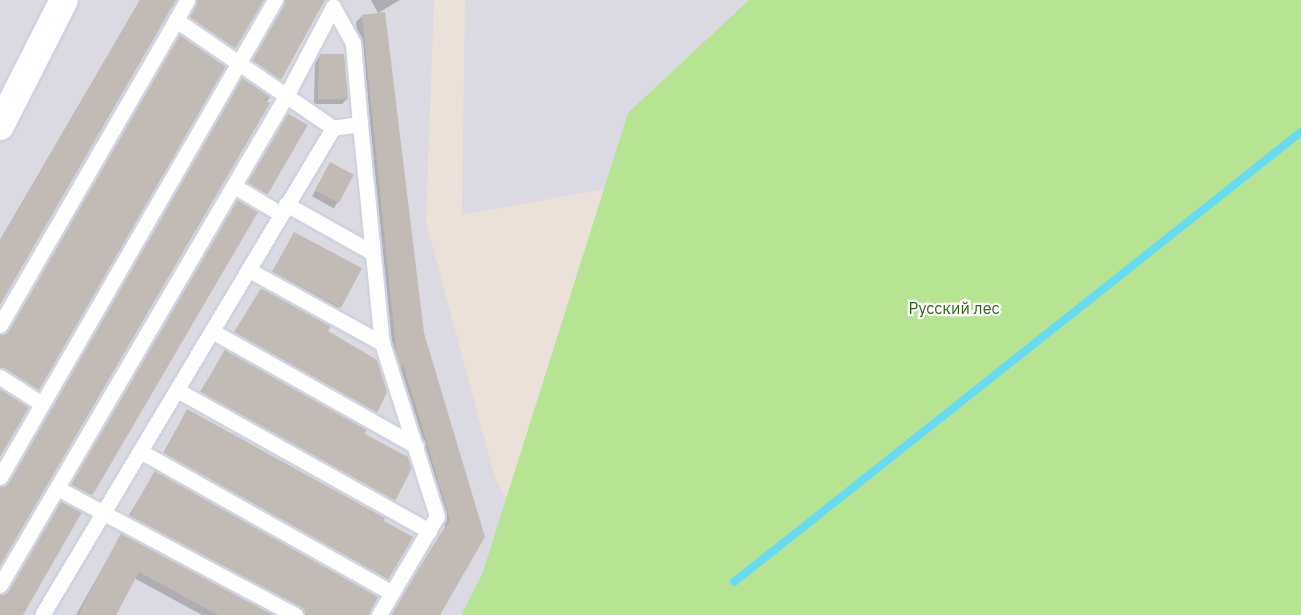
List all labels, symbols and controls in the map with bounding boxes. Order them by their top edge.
park label: Русский лес [909,298,999,318]

